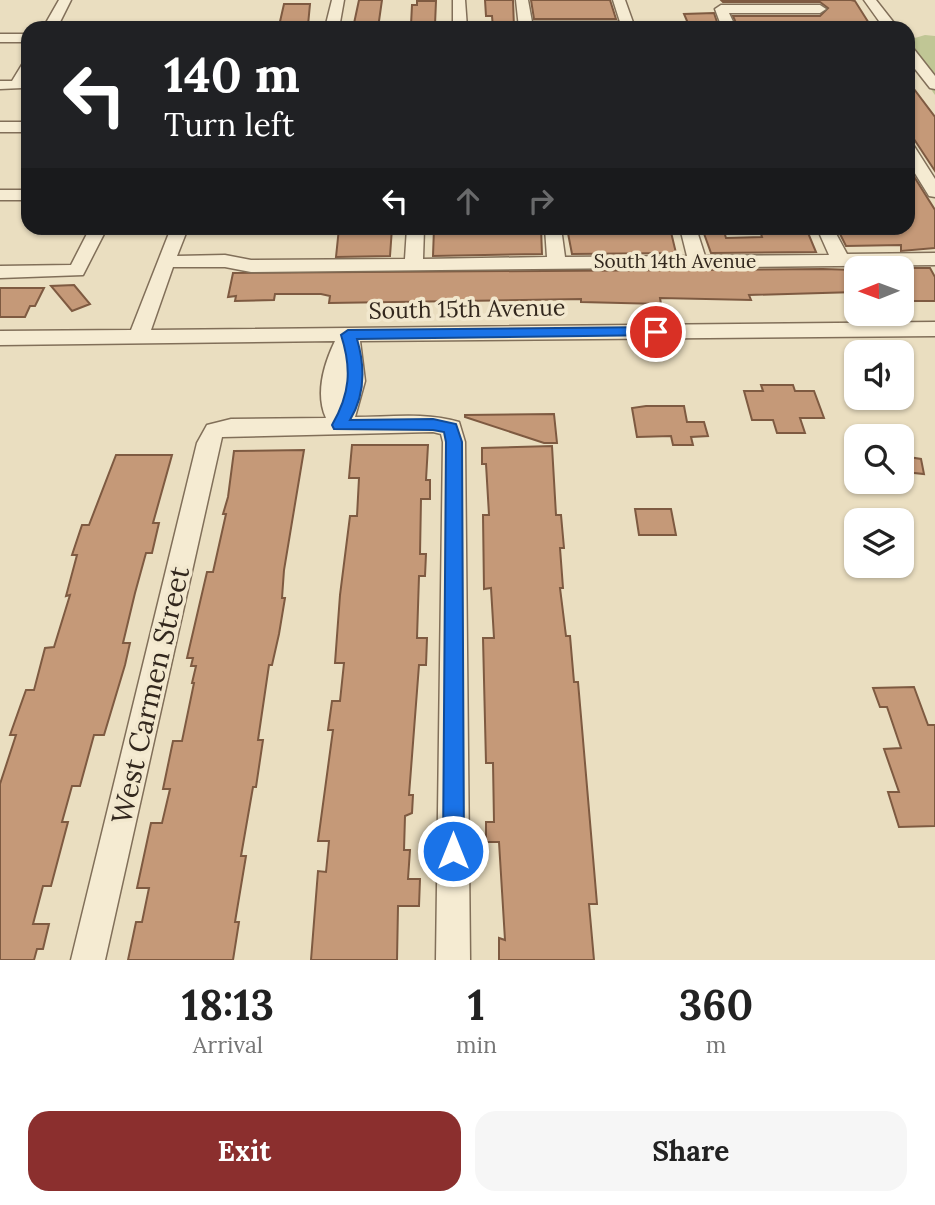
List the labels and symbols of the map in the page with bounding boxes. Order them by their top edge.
street label: South 14th Avenue [594,249,756,273]
north arrow [844,256,914,326]
street label: South 15th Avenue [368,292,566,325]
pin [626,302,686,362]
street label: West Carmen Street [103,563,197,827]
position arrow [416,814,490,888]

